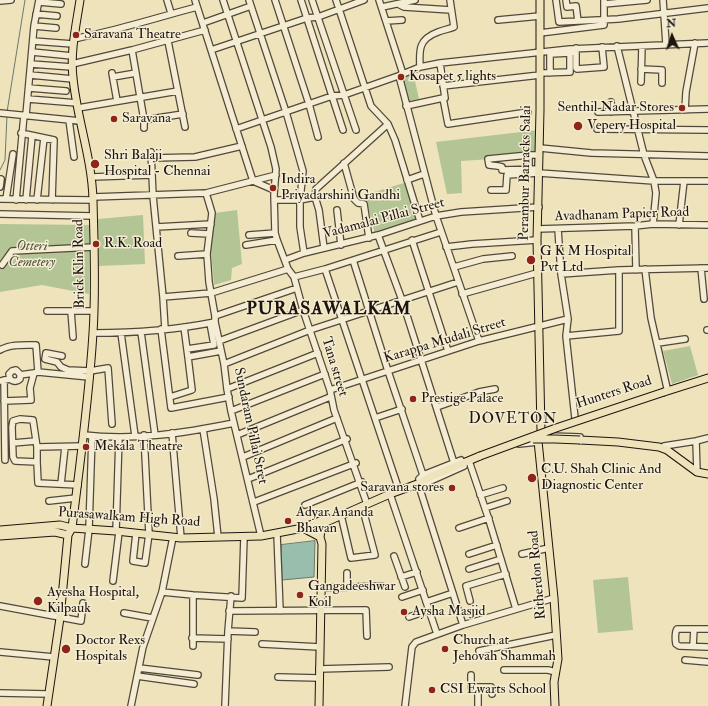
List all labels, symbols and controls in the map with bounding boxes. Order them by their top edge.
north arrow [652,16,692,56]
text: N [666,17,677,30]
place label: Saravana Theatre [84,27,181,43]
marker: Saravana Theatre [71,30,81,40]
place label: Kosapet 5 lights [409,69,496,85]
marker: Kosapet 5 lights [396,72,406,82]
place label: Senthil Nadar Stores [557,100,674,116]
marker: Senthil Nadar Stores [677,103,687,113]
street label: Perambur Barracks Salai [516,105,536,241]
place label: Saravana [122,111,171,127]
marker: Saravana [109,114,119,124]
place label: Vepery Hospital [587,118,676,134]
marker: Vepery Hospital [572,120,584,132]
place label: Shri Balaji Hospital - Chennai [104,148,211,180]
marker: Shri Balaji Hospital - Chennai [89,158,101,170]
place label: Indira Priyadarshini Gandhi [281,172,400,204]
marker: Indira Priyadarshini Gandhi [268,183,278,193]
street label: Vadamalai Pillai Street [321,195,447,243]
street label: Avadhanam Papier Road [554,204,690,226]
street label: Brick Klin Road [71,219,89,309]
place label: R.K. Road [104,236,162,252]
park label: Otteri Cemetery [9,239,55,272]
marker: R.K. Road [91,239,101,249]
place label: G K M Hospital Pvt Ltd [540,244,631,276]
marker: G K M Hospital Pvt Ltd [525,254,537,266]
district label: PURASAWALKAM [246,299,412,321]
street label: Karappa Mudali Street [382,314,508,368]
street label: Tana street [317,335,351,399]
street label: Sundaram Pillai Stret [229,366,271,486]
street label: Hunters Road [574,373,654,413]
place label: Prestige Palace [421,391,503,407]
marker: Prestige Palace [408,394,418,404]
district label: DOVETON [469,411,557,429]
place label: Mekala Theatre [94,439,183,455]
marker: Mekala Theatre [81,442,91,452]
place label: C.U. Shah Clinic And Diagnostic Center [541,462,661,494]
marker: C.U. Shah Clinic And Diagnostic Center [526,472,538,484]
place label: Saravana stores [360,480,444,496]
marker: Saravana stores [447,483,457,493]
street label: Purasawalkam High Road [57,505,201,531]
place label: Adyar Ananda Bhavan [296,505,374,538]
marker: Adyar Ananda Bhavan [283,516,293,526]
street label: Ritherdon Road [526,530,550,620]
place label: Gangadeeshwar Koil [308,579,395,612]
place label: Ayesha Hospital, Kilpauk [47,585,139,618]
marker: Gangadeeshwar Koil [295,590,305,600]
marker: Ayesha Hospital, Kilpauk [32,595,44,607]
place label: Aysha Masjid [412,604,485,620]
marker: Aysha Masjid [399,607,409,617]
place label: Doctor Rexs Hospitals [75,633,145,666]
place label: Church at Jehovah Shammah [453,633,556,666]
marker: Doctor Rexs Hospitals [60,643,72,655]
marker: Church at Jehovah Shammah [440,644,450,654]
place label: CSI Ewarts School [440,682,546,698]
marker: CSI Ewarts School [427,685,437,695]

